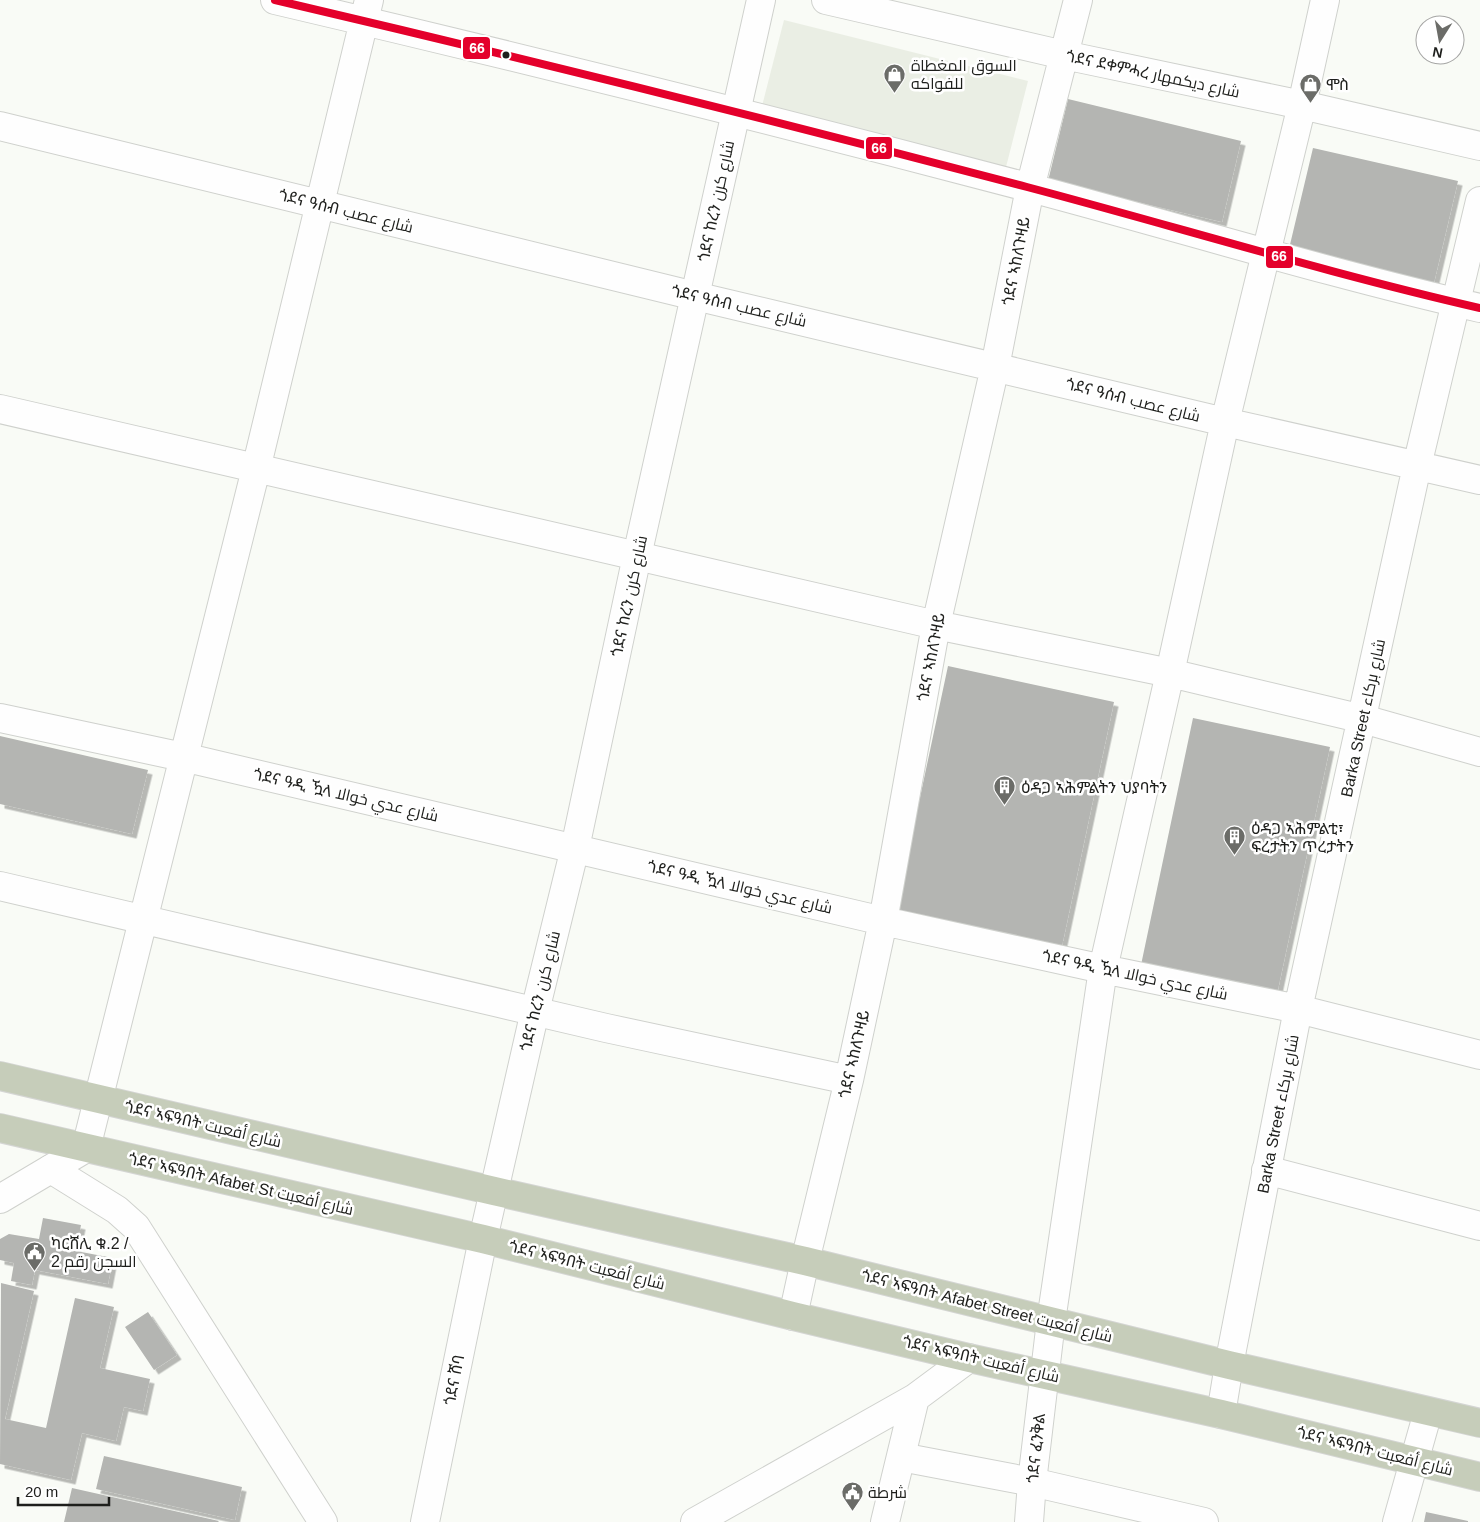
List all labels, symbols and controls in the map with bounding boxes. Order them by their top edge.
north arrow [1415,15,1465,65]
line badge: 66 [462,36,491,60]
text: 66 [469,40,485,56]
text: N [1431,44,1444,62]
street label: ጎደና ደቀምሓረ شارع ديكمهار [1064,47,1241,104]
unlabelled marker [501,50,511,60]
place label: السوق المغطاة للفواكه [911,57,1017,93]
shop icon: السوق المغطاة للفواكه [883,62,907,93]
shop icon: ሞስ [1298,72,1322,103]
place label: ሞስ [1326,76,1349,93]
line badge: 66 [865,136,893,160]
street label: ጎደና ከረን شارع كرن [695,139,740,264]
text: 66 [871,140,887,156]
street label: ጎደና ዓሰብ شارع عصب [276,186,415,239]
street label: ጎደና ኣከለጉዛይ [999,215,1033,307]
line badge: 66 [1265,245,1294,269]
text: 66 [1271,248,1287,264]
street label: ጎደና ዓሰብ شارع عصب [669,282,808,333]
street label: ጎደና ዓሰብ شارع عصب [1063,375,1202,428]
street label: ጎደና ከረን شارع كرن [608,534,653,659]
street label: ጎደና ኣከለጉዛይ [914,611,948,703]
street label: Barka Street شارع بركاء [1338,637,1391,799]
street label: ጎደና ዓዲ ዃላ شارع عدي خوالا [251,765,440,829]
building icon: ዕዳጋ ኣሕምልትን ህያባትን [993,775,1017,806]
place label: ዕዳጋ ኣሕምልትን ህያባትን [1021,779,1167,796]
place label: ዕዳጋ ኣሕምልቲ፣ ፍረታትን ጥረታትን [1251,820,1354,855]
building icon: ዕዳጋ ኣሕምልቲ፣ ፍረታትን ጥረታትን [1223,825,1247,856]
street label: ጎደና ዓዲ ዃላ شارع عدي خوالا [645,857,834,921]
street label: ጎደና ከረን شارع كرن [517,929,566,1054]
street label: ጎደና ዓዲ ዃላ شارع عدي خوالا [1040,947,1229,1008]
street label: ጎደና ኣከለጉዛይ [836,1008,872,1100]
street label: Barka Street شارع بركاء [1254,1033,1305,1195]
street label: ጎደና ኣፍዓበት شارع أفعبت [122,1097,283,1153]
street label: ጎደና ኣፍዓበት Afabet St شارع أفعبت [126,1149,355,1221]
place label: ካርሸሊ ቁ.2 / السجن رقم 2 [51,1235,137,1273]
street label: ጎደና ኣፍዓበት شارع أفعبت [507,1236,667,1296]
public building icon: ካርሸሊ ቁ.2 / السجن رقم 2 [23,1240,47,1271]
street label: ጎደና ኣፍዓበት Afabet Street شارع أفعبت [859,1266,1114,1348]
street label: ጎደና ኣፍዓበት شارع أفعبت [900,1332,1061,1388]
street label: ጎደና ሸባ [441,1353,467,1407]
street label: ጎደና ፈንቅል [1024,1412,1048,1484]
street label: ጎደና ኣፍዓበት شارع أفعبت [1295,1422,1455,1482]
scale bar [18,1474,109,1506]
public building icon: شرطة [840,1480,864,1511]
text: 20 m [25,1483,58,1500]
place label: شرطة [868,1484,907,1502]

